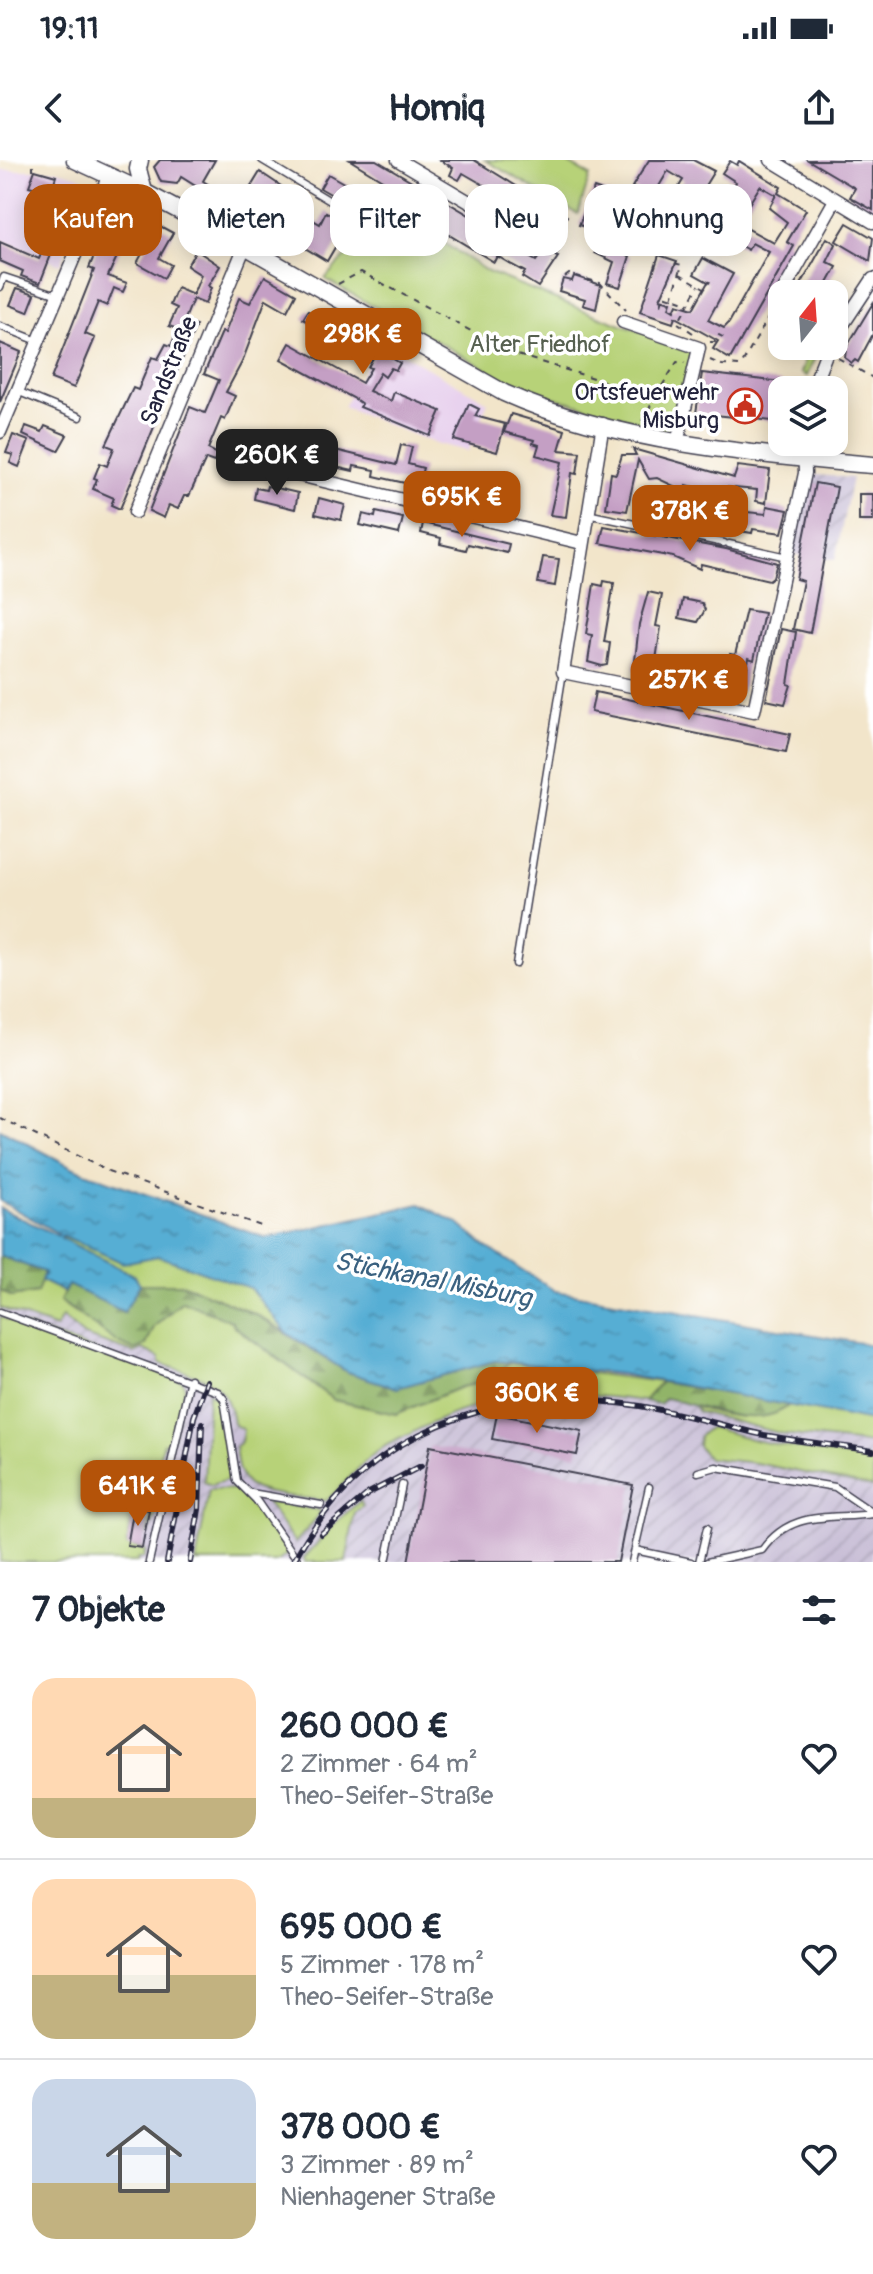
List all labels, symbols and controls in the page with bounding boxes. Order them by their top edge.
text: 19:11 [40,10,99,47]
icon: back [32,86,76,130]
text: Homiq [388,86,485,131]
icon: share [797,86,841,130]
chip: Kaufen [24,184,162,256]
chip: Mieten [178,184,314,256]
chip: Filter [330,184,449,256]
chip: Neu [465,184,568,256]
chip: Wohnung [584,184,752,256]
north arrow [768,280,848,360]
map controls [768,280,848,456]
pin: 298K € [298,308,428,376]
street label: Sandstraße [134,312,204,430]
text: 298K € [323,318,403,350]
park label: Alter Friedhof [469,330,611,359]
button: layers [768,376,848,456]
place label: Ortsfeuerwehr Misburg [574,378,719,435]
public building icon: Ortsfeuerwehr Misburg [726,387,764,425]
pin: 260K € [212,429,342,497]
text: 260K € [234,439,320,471]
pin: 695K € [397,471,527,539]
text: 695K € [421,481,503,513]
pin: 378K € [625,485,755,553]
text: 378K € [650,495,730,527]
pin: 257K € [624,654,754,722]
text: 257K € [649,664,729,696]
water label: Stichkanal Misburg [332,1245,536,1315]
pin: 360K € [472,1367,602,1435]
text: 360K € [494,1377,580,1409]
pin: 641K € [73,1460,203,1528]
text: 641K € [99,1470,177,1502]
icon: filters [797,1588,841,1632]
text: 7 Objekte [32,1589,165,1632]
text: 260 000 € [280,1705,449,1748]
icon: home [96,1710,192,1806]
icon: heart [797,1736,841,1780]
text: 2 Zimmer · 64 m² [280,1748,478,1780]
text: Theo-Seifer-Straße [280,1780,493,1812]
text: 695 000 € [280,1906,443,1949]
icon: home [96,1911,192,2007]
icon: heart [797,1937,841,1981]
text: 5 Zimmer · 178 m² [280,1949,484,1981]
text: Theo-Seifer-Straße [280,1981,493,2013]
text: 378 000 € [280,2106,441,2149]
icon: home [96,2111,192,2207]
icon: heart [797,2137,841,2181]
text: 3 Zimmer · 89 m² [280,2149,474,2181]
text: Nienhagener Straße [280,2181,495,2213]

